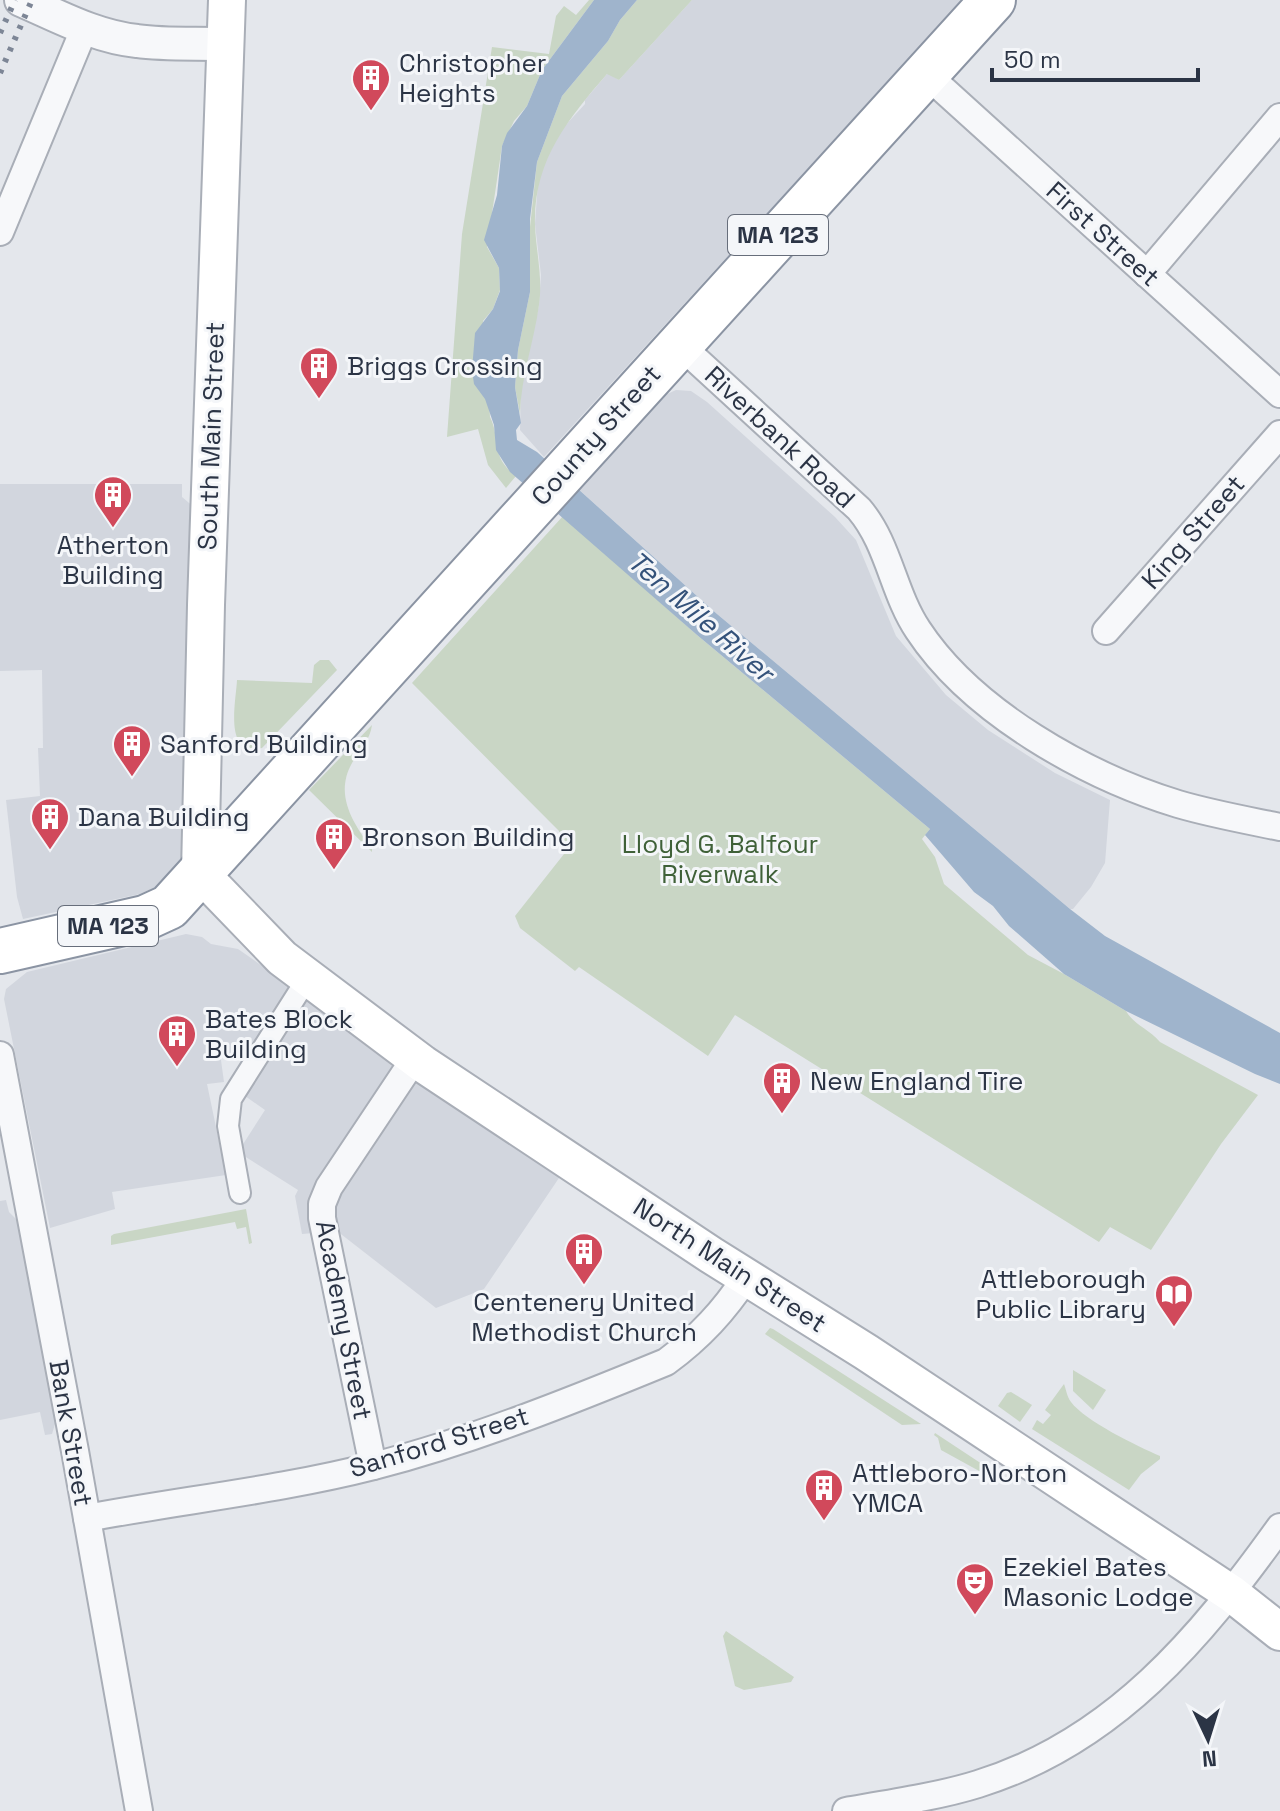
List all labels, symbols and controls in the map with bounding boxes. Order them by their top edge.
scale bar [992,32,1198,82]
text: 50 m [1004,44,1061,75]
place label: Christopher Heights [399,46,547,110]
building icon: Christopher Heights [350,57,392,112]
street label: First Street [1039,174,1167,294]
road number: MA 123 [728,215,828,255]
street label: South Main Street [190,321,232,551]
building icon: Briggs Crossing [298,345,340,400]
place label: Briggs Crossing [347,349,543,383]
street label: County Street [524,357,668,513]
street label: Riverbank Road [698,359,862,515]
street label: King Street [1134,468,1252,596]
building icon: Atherton Building [92,474,134,529]
place label: Atherton Building [57,528,169,592]
water label: Ten Mile River [620,543,784,692]
building icon: Sanford Building [111,723,153,778]
place label: Sanford Building [160,727,368,761]
building icon: Dana Building [29,796,71,851]
place label: Dana Building [78,800,249,834]
building icon: Bronson Building [313,816,355,871]
place label: Bronson Building [362,820,575,854]
park label: Lloyd G. Balfour Riverwalk [622,827,818,891]
road number: MA 123 [58,906,158,946]
place label: Bates Block Building [205,1002,353,1066]
building icon: Bates Block Building [156,1013,198,1068]
building icon: New England Tire [761,1060,803,1115]
place label: New England Tire [810,1064,1023,1098]
street label: North Main Street [627,1190,833,1340]
street label: Academy Street [308,1217,380,1423]
building icon: Centenery United Methodist Church [563,1231,605,1286]
place label: Attleborough Public Library [975,1262,1146,1326]
library icon: Attleborough Public Library [1153,1273,1195,1328]
place label: Centenery United Methodist Church [471,1285,697,1349]
street label: Bank Street [41,1357,101,1509]
street label: Sanford Street [345,1399,533,1485]
place label: Attleboro-Norton YMCA [852,1456,1067,1520]
building icon: Attleboro-Norton YMCA [803,1467,845,1522]
place label: Ezekiel Bates Masonic Lodge [1003,1550,1194,1614]
theatre icon: Ezekiel Bates Masonic Lodge [954,1561,996,1616]
north arrow [1168,1699,1248,1779]
text: N [1201,1744,1218,1773]

